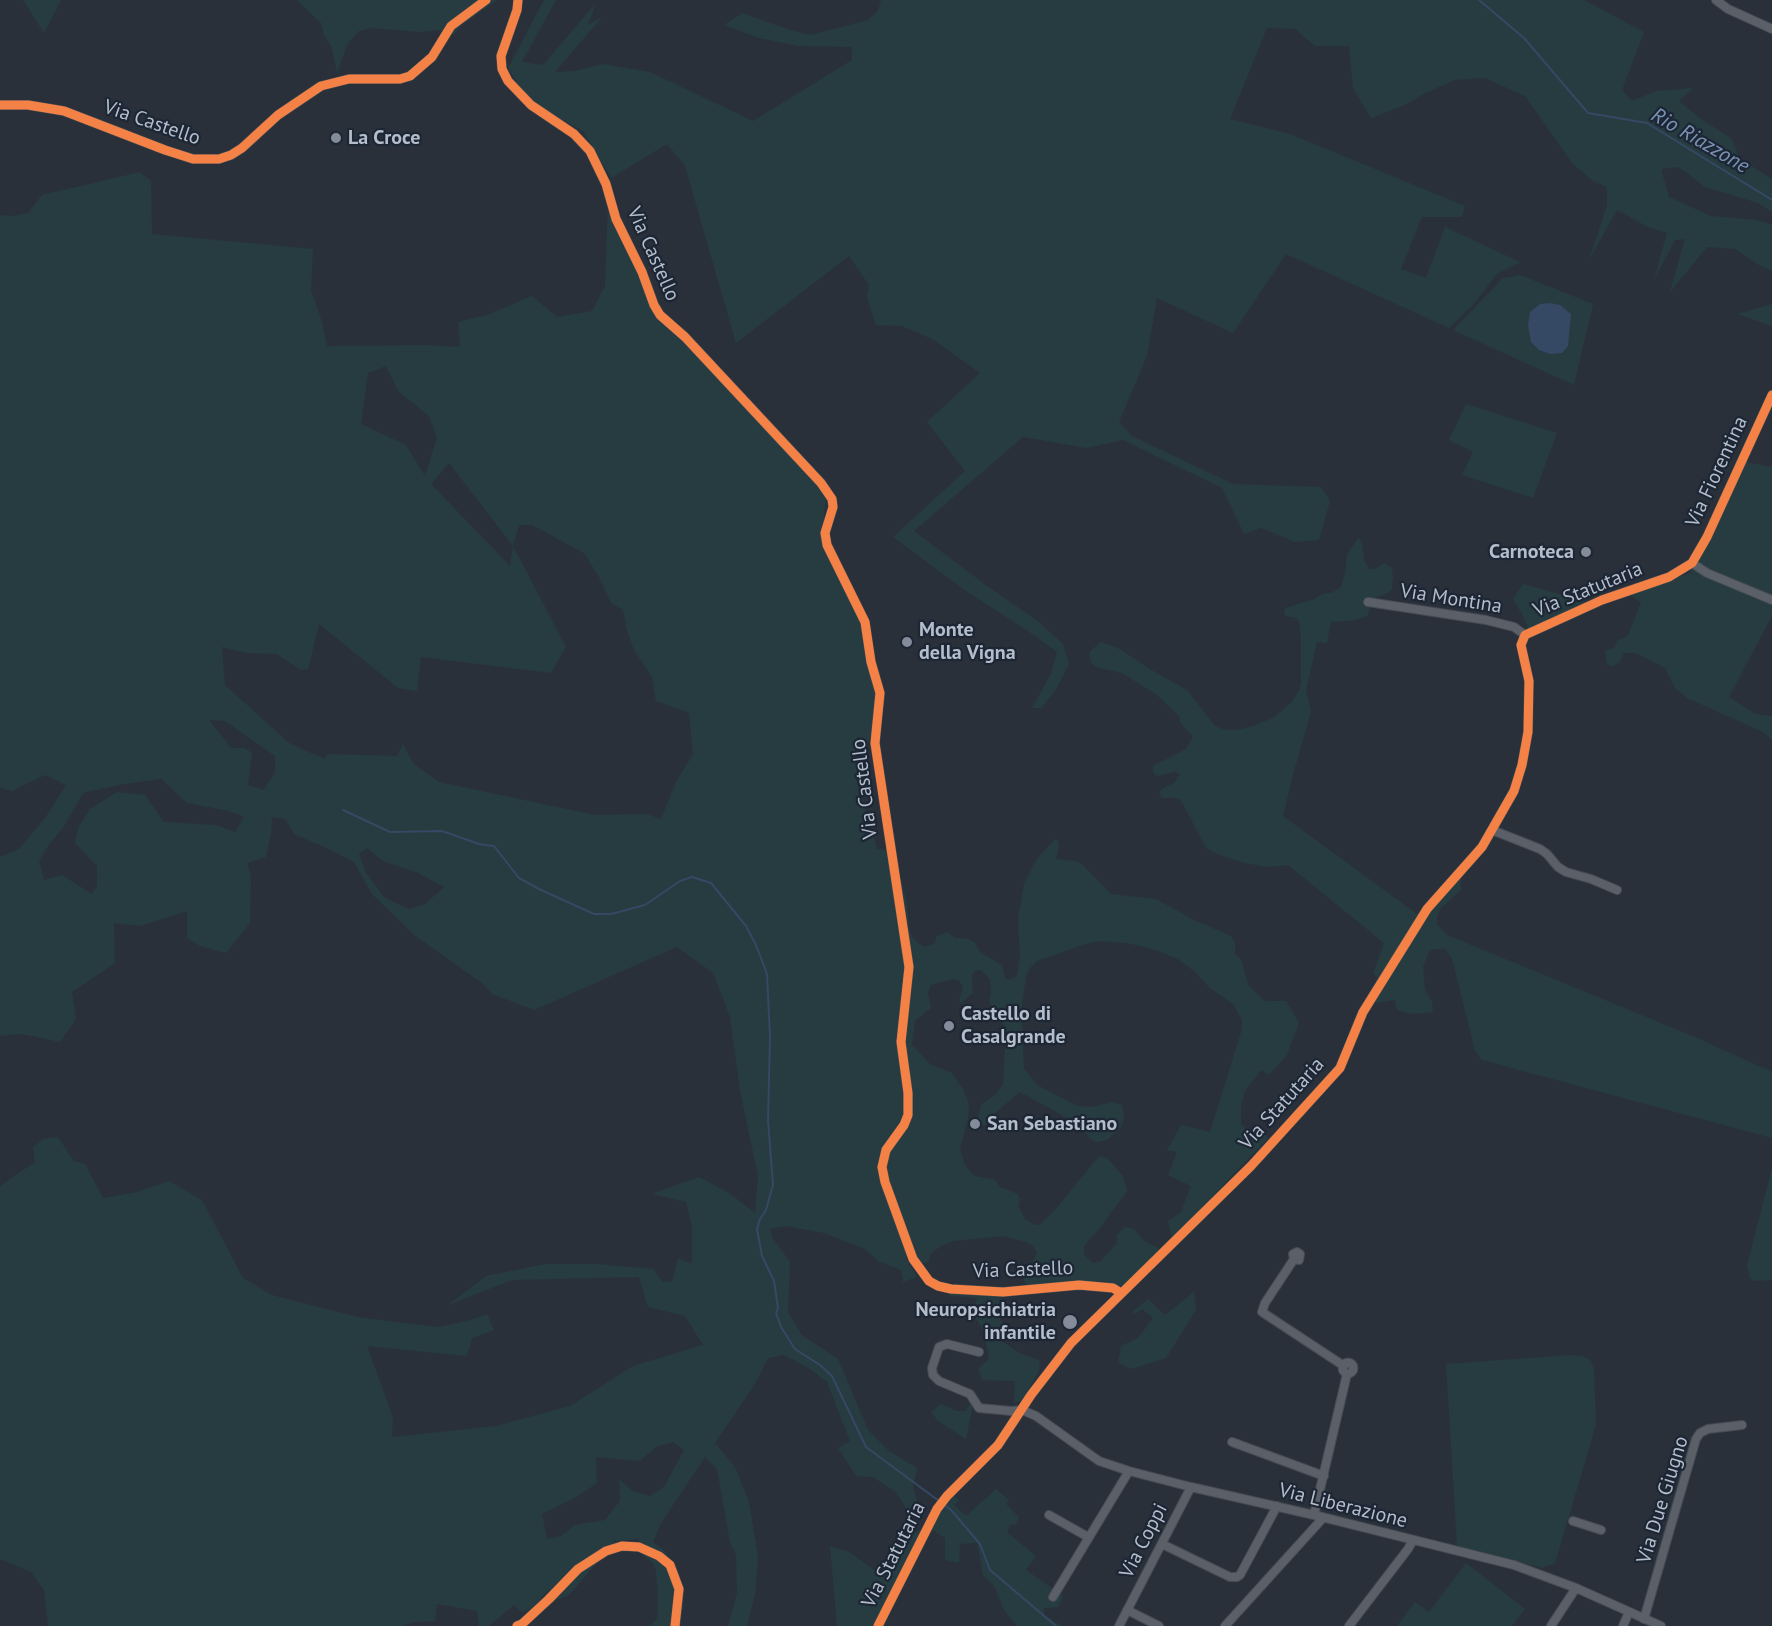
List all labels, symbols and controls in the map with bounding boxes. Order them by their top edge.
street label: Via Castello [101,95,203,151]
water label: Rio Riazzone [1646,103,1754,179]
place label: La Croce [348,126,420,150]
marker: La Croce [329,131,343,145]
street label: Via Castello [622,203,684,305]
street label: Via Fiorentina [1681,413,1753,531]
place label: Carnoteca [1489,540,1574,564]
marker: Carnoteca [1579,545,1593,559]
street label: Via Statutaria [1530,557,1646,623]
street label: Via Montina [1399,579,1503,619]
place label: Monte della Vigna [919,618,1016,665]
marker: Monte della Vigna [900,635,914,649]
street label: Via Castello [847,738,883,840]
place label: Castello di Casalgrande [961,1002,1066,1049]
marker: Castello di Casalgrande [942,1019,956,1033]
street label: Via Statutaria [1234,1053,1330,1155]
place label: San Sebastiano [987,1112,1117,1136]
marker: San Sebastiano [968,1117,982,1131]
street label: Via Castello [972,1256,1074,1284]
place label: Neuropsichiatria infantile [915,1298,1056,1345]
marker: Neuropsichiatria infantile [1061,1313,1079,1331]
street label: Via Due Giugno [1632,1433,1694,1567]
street label: Via Liberazione [1276,1478,1410,1534]
street label: Via Statutaria [857,1498,931,1612]
street label: Via Coppi [1115,1500,1173,1582]

